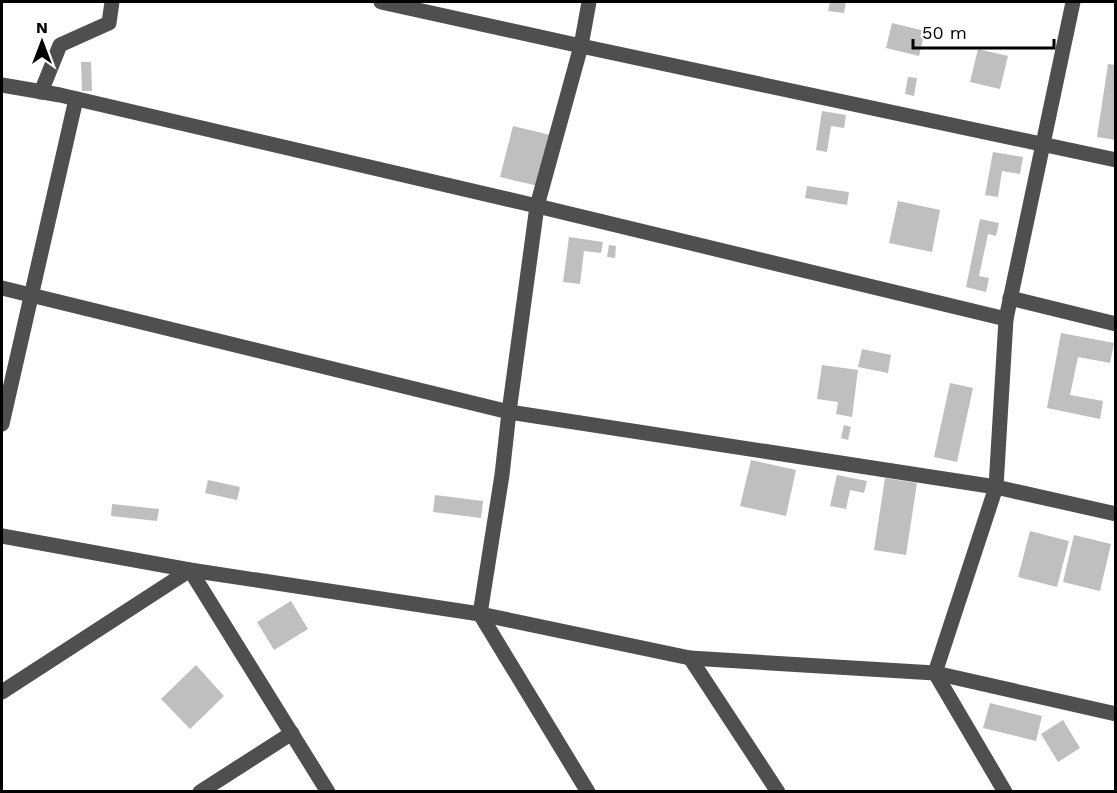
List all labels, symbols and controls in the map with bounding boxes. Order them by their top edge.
north arrow [12,12,72,72]
scale bar [913,12,1054,50]
text: N [36,18,48,37]
text: 50 m [922,22,967,43]

